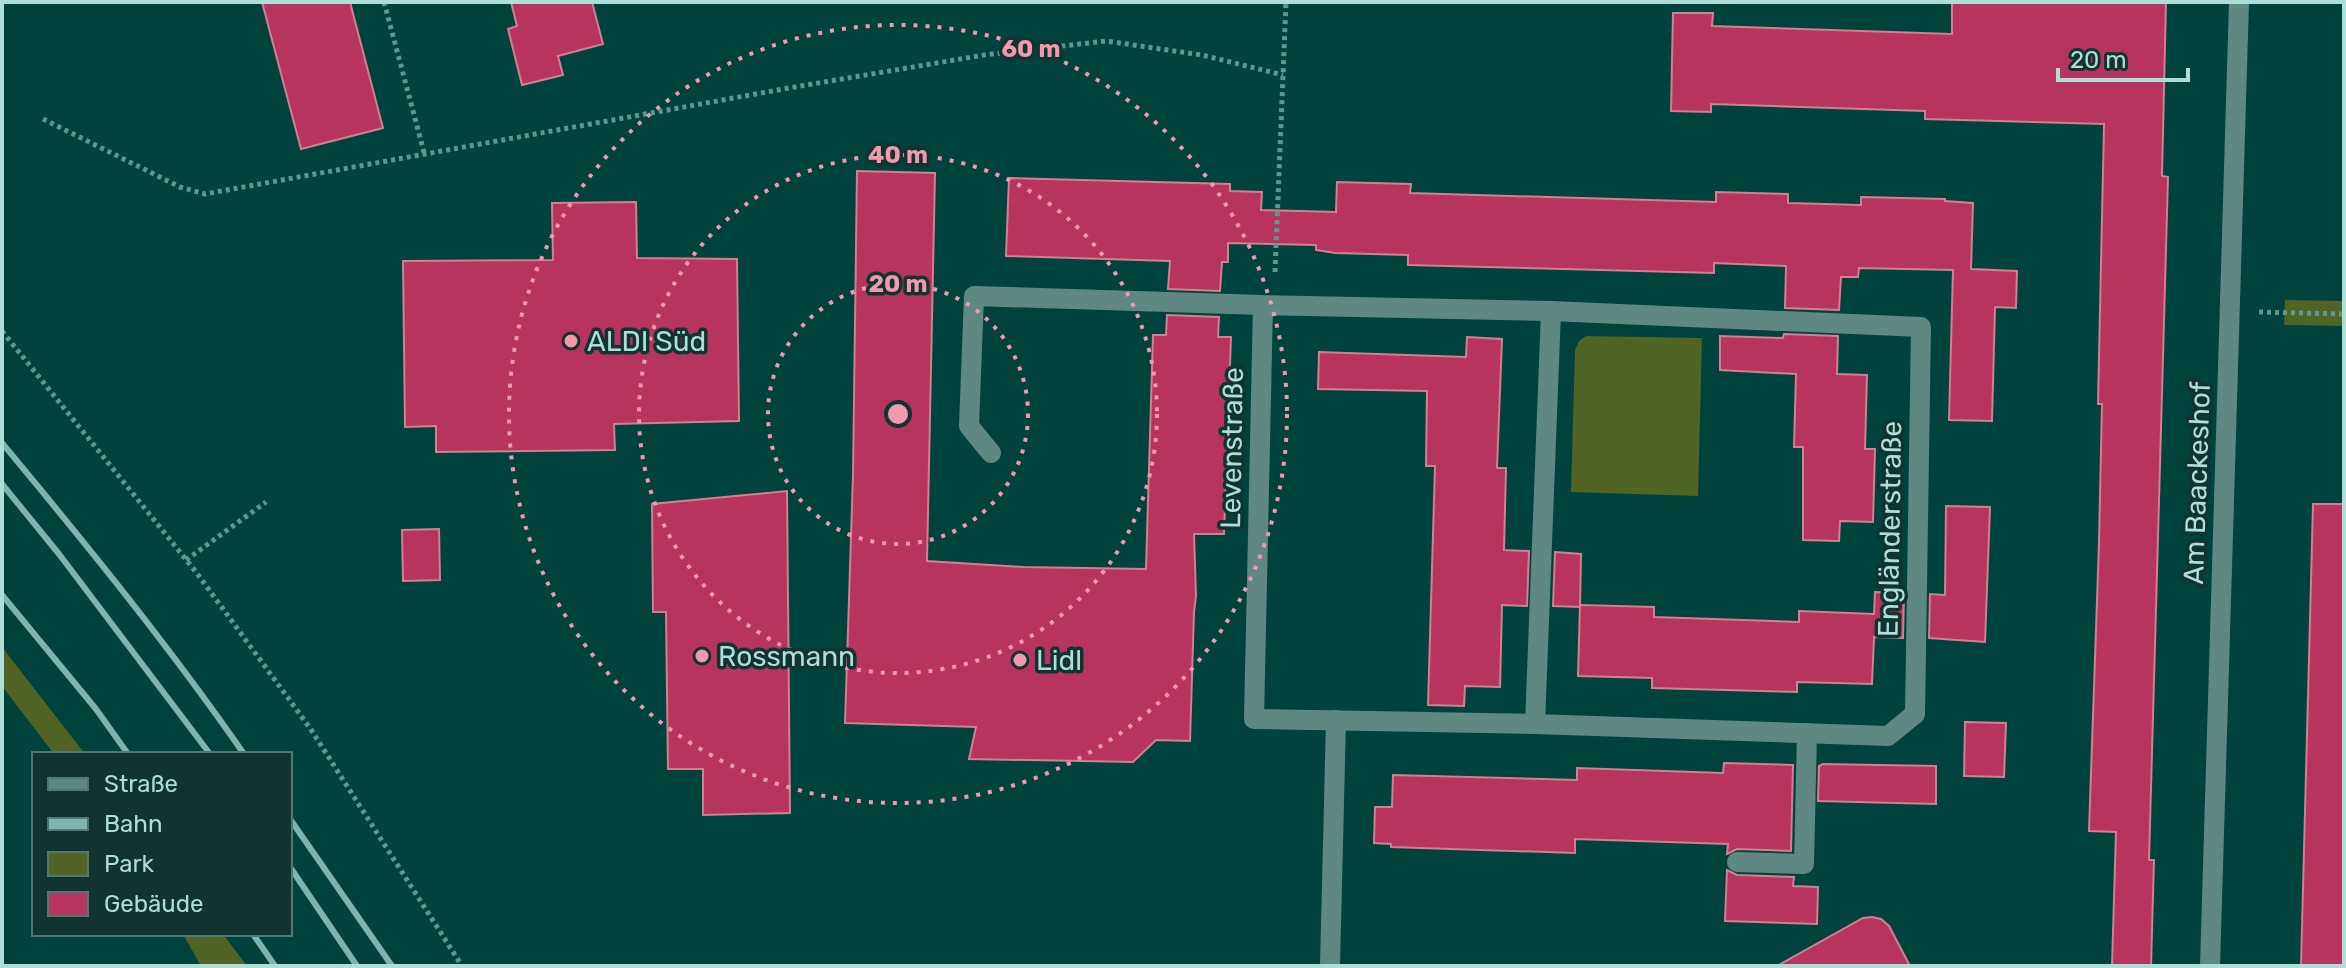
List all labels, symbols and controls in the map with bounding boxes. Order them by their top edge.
scale bar [2058,32,2188,82]
text: 60 m [1001,35,1061,63]
text: 20 m [2070,46,2127,74]
text: 40 m [868,141,928,169]
text: 20 m [868,270,928,298]
place label: ALDI Süd [587,325,706,358]
marker: ALDI Süd [562,332,580,350]
street label: Levenstraße [1214,367,1250,529]
street label: Am Baackeshof [2177,381,2217,585]
centre of rings [884,400,912,428]
street label: Engländerstraße [1872,421,1908,637]
place label: Rossmann [718,640,855,673]
place label: Lidl [1036,644,1082,677]
marker: Rossmann [693,647,711,665]
marker: Lidl [1011,651,1029,669]
legend [32,752,292,936]
text: Straße [104,770,178,798]
text: Bahn [104,810,162,838]
text: Park [104,850,155,878]
text: Gebäude [104,890,203,918]

